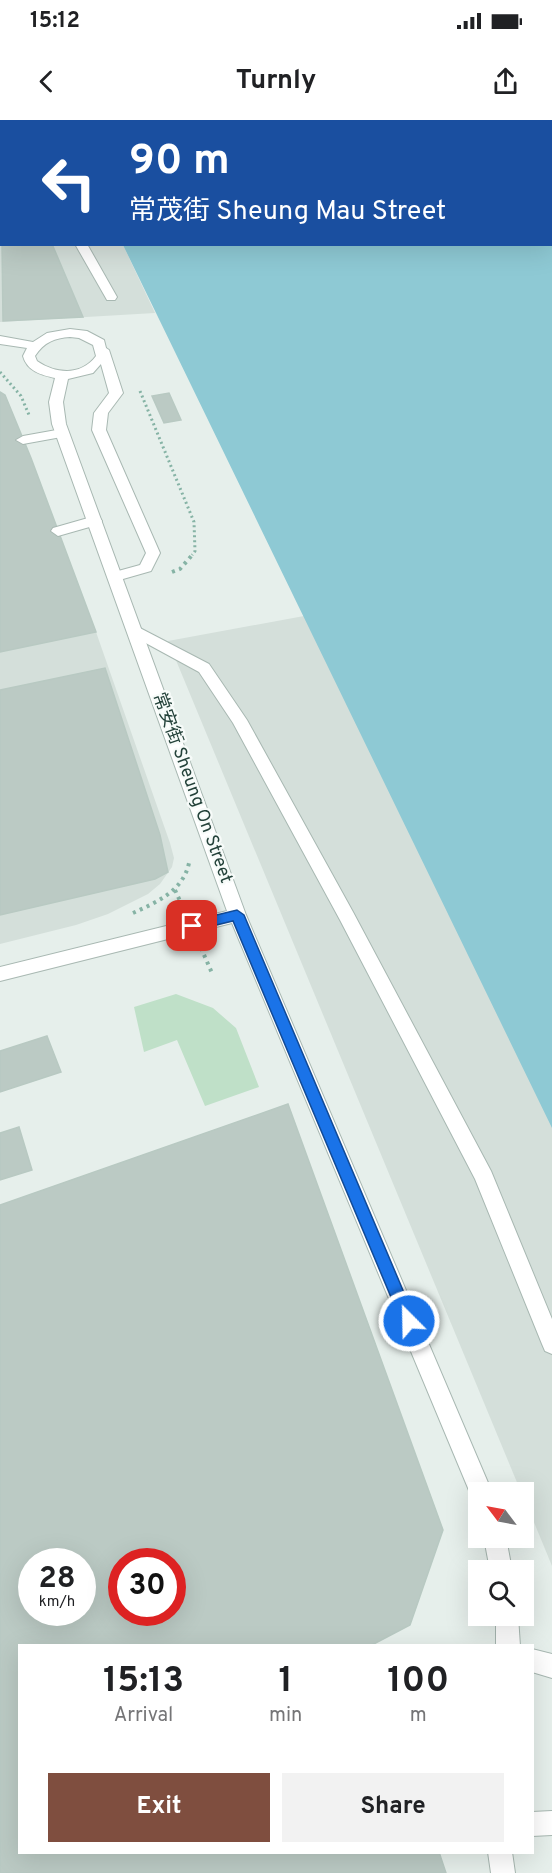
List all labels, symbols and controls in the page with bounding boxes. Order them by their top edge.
text: 15:12 [30,8,80,35]
text: Turnly [236,64,316,98]
icon: back [30,65,63,98]
icon: share [489,65,522,98]
text: 90 m [129,136,230,189]
icon: left [30,144,108,222]
text: 常茂街 Sheung Mau Street [129,195,446,229]
street label: 常安街 Sheung On Street [147,690,237,886]
pin [166,900,217,951]
icon: arrive [175,909,208,942]
position arrow [377,1289,441,1353]
north arrow [468,1482,534,1548]
map controls [468,1482,534,1626]
speed limit sign: 30 [108,1548,186,1626]
button: search [468,1560,534,1626]
text: 28 [38,1561,76,1598]
text: km/h [39,1593,75,1612]
text: 15:13 [103,1659,184,1705]
text: 1 [278,1659,293,1705]
text: 100 [387,1659,449,1705]
text: Arrival [114,1703,173,1729]
text: min [269,1703,302,1729]
text: m [410,1703,427,1729]
button: Exit [48,1773,270,1842]
button: Share [282,1773,504,1842]

